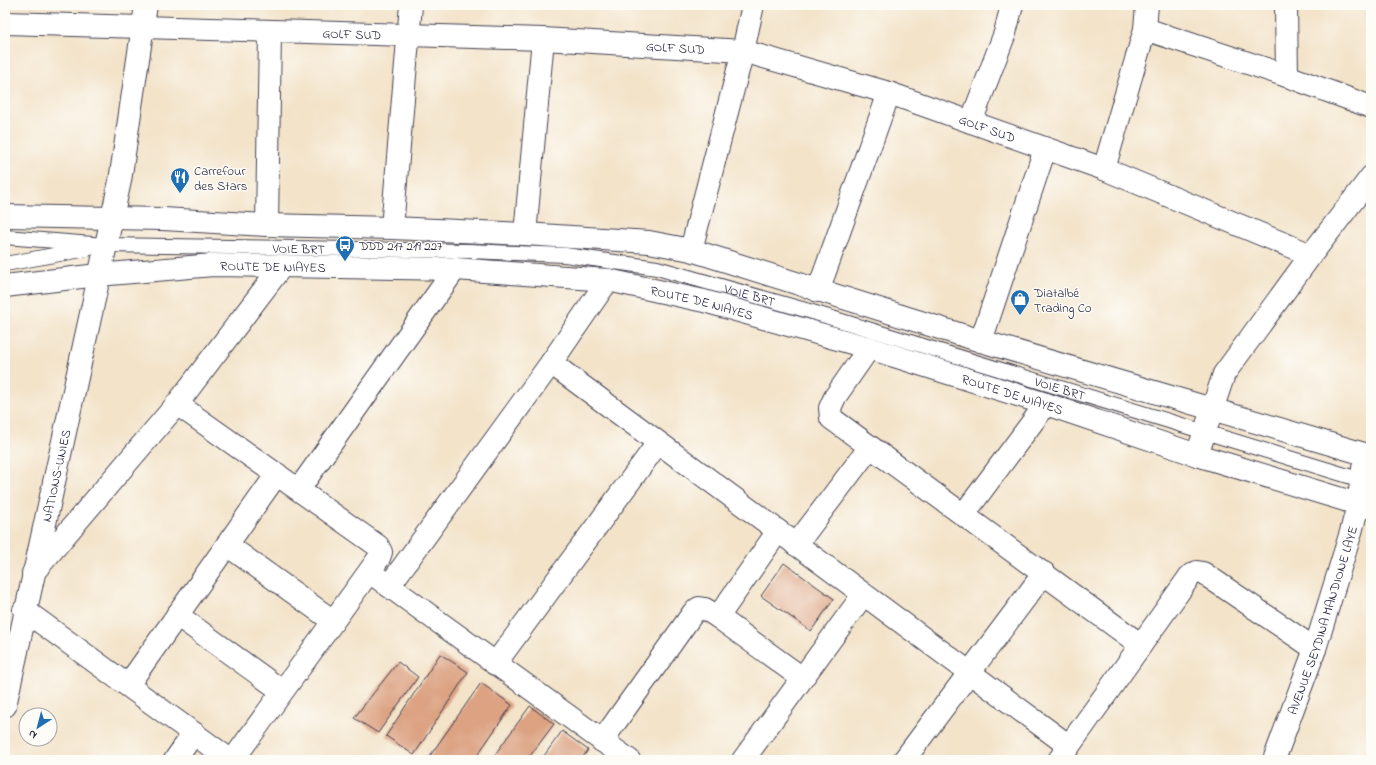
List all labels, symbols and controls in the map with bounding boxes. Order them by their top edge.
street label: GOLF SUD [322,24,382,45]
street label: GOLF SUD [645,37,705,60]
street label: GOLF SUD [956,110,1018,148]
place label: Carrefour des Stars [194,162,248,196]
restaurant icon: Carrefour des Stars [169,166,191,194]
bus stop icon: DDD 217 219 227 [334,234,356,262]
place label: DDD 217 219 227 [358,237,443,256]
street label: VOIE BRT [271,240,325,260]
street label: ROUTE DE NIAYES [220,257,326,278]
street label: VOIE BRT [721,279,778,312]
street label: ROUTE DE NIAYES [648,282,755,326]
place label: Diatalbé Trading Co [1033,284,1092,319]
shop icon: Diatalbé Trading Co [1009,288,1031,316]
street label: ROUTE DE NIAYES [959,370,1065,420]
street label: VOIE BRT [1031,372,1088,406]
street label: NATIONS-UNIES [38,428,76,524]
street label: AVENUE SEYDINA MANDIONE LAYE [1284,524,1363,718]
north arrow [18,707,58,747]
text: N [25,726,40,743]

